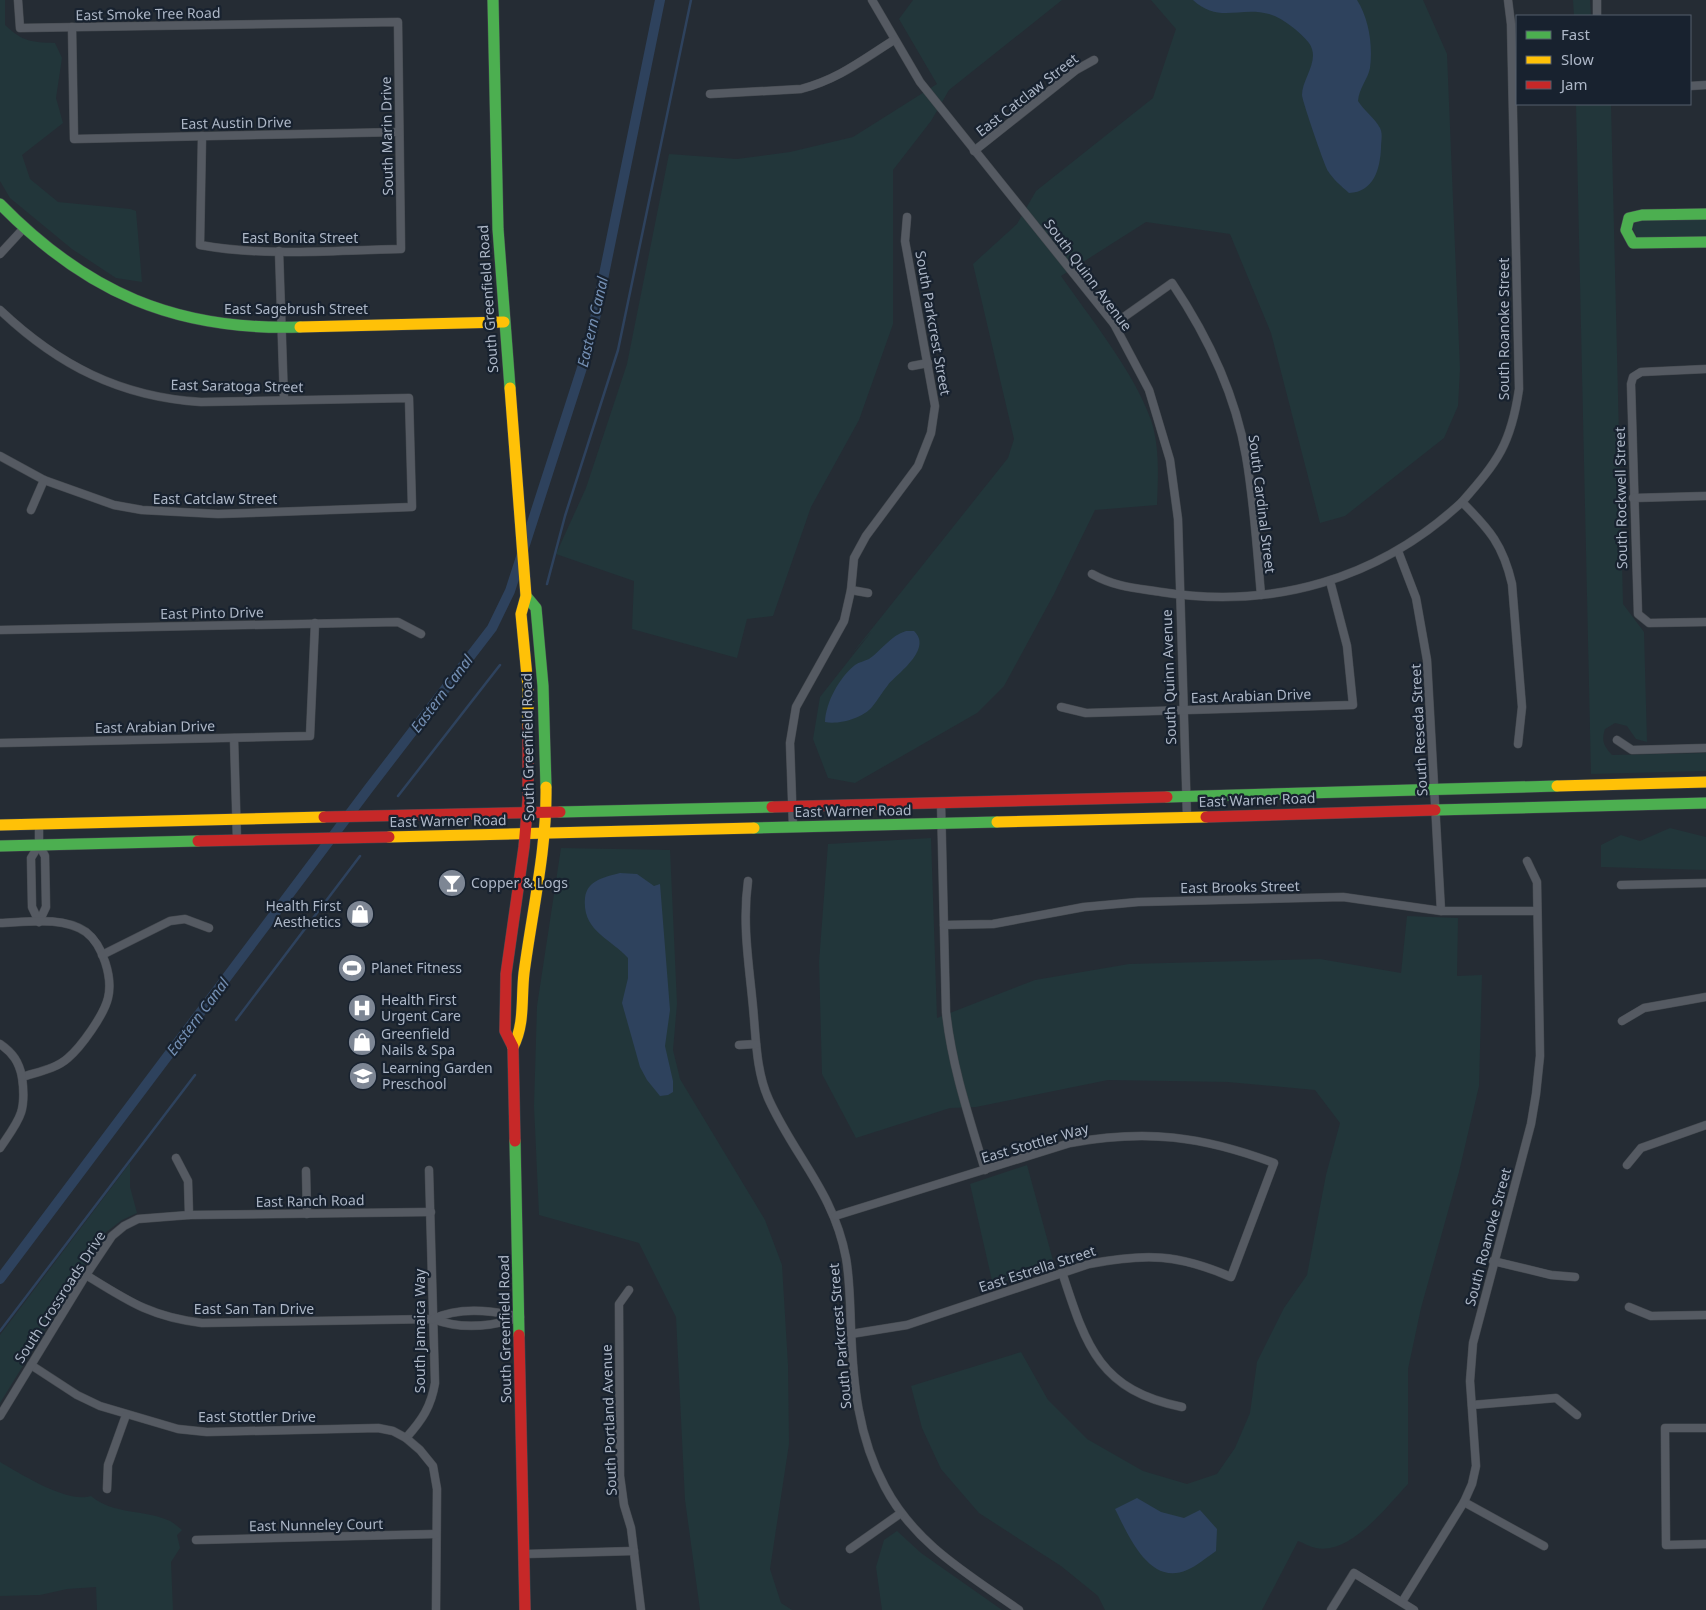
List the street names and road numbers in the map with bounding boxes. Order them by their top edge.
street label: East Smoke Tree Road [75,3,221,24]
street label: East Catclaw Street [972,49,1082,140]
street label: South Marin Drive [376,76,397,196]
street label: East Austin Drive [180,112,292,133]
street label: South Quinn Avenue [1040,215,1137,335]
street label: South Greenfield Road [473,224,502,374]
street label: East Bonita Street [242,228,358,247]
street label: South Parkcrest Street [911,249,956,397]
street label: South Roanoke Street [1494,258,1513,400]
street label: East Sagebrush Street [224,299,368,318]
street label: East Saratoga Street [171,375,303,396]
street label: South Rockwell Street [1610,427,1631,569]
street label: South Cardinal Street [1245,434,1280,574]
street label: East Catclaw Street [153,489,277,508]
street label: East Pinto Drive [160,602,264,623]
street label: South Quinn Avenue [1157,609,1180,745]
street label: South Reseda Street [1406,663,1431,797]
street label: South Greenfield Road [517,673,538,821]
street label: East Arabian Drive [1191,684,1312,707]
street label: East Arabian Drive [95,716,215,737]
street label: East Warner Road [1198,788,1316,811]
street label: East Warner Road [794,800,912,821]
street label: East Warner Road [389,810,507,831]
street label: East Brooks Street [1180,876,1300,897]
street label: East Stottler Way [979,1118,1092,1167]
street label: South Roanoke Street [1460,1166,1515,1308]
street label: East Ranch Road [255,1190,365,1211]
street label: South Crossroads Drive [10,1227,109,1366]
street label: East Estrella Street [976,1241,1098,1296]
street label: South Greenfield Road [494,1255,515,1403]
street label: South Parkcrest Street [824,1262,855,1410]
street label: South Jamaica Way [410,1268,429,1393]
street label: East San Tan Drive [194,1299,314,1318]
street label: South Portland Avenue [596,1344,621,1496]
street label: East Stottler Drive [198,1407,316,1426]
street label: East Nunneley Court [249,1514,383,1535]

